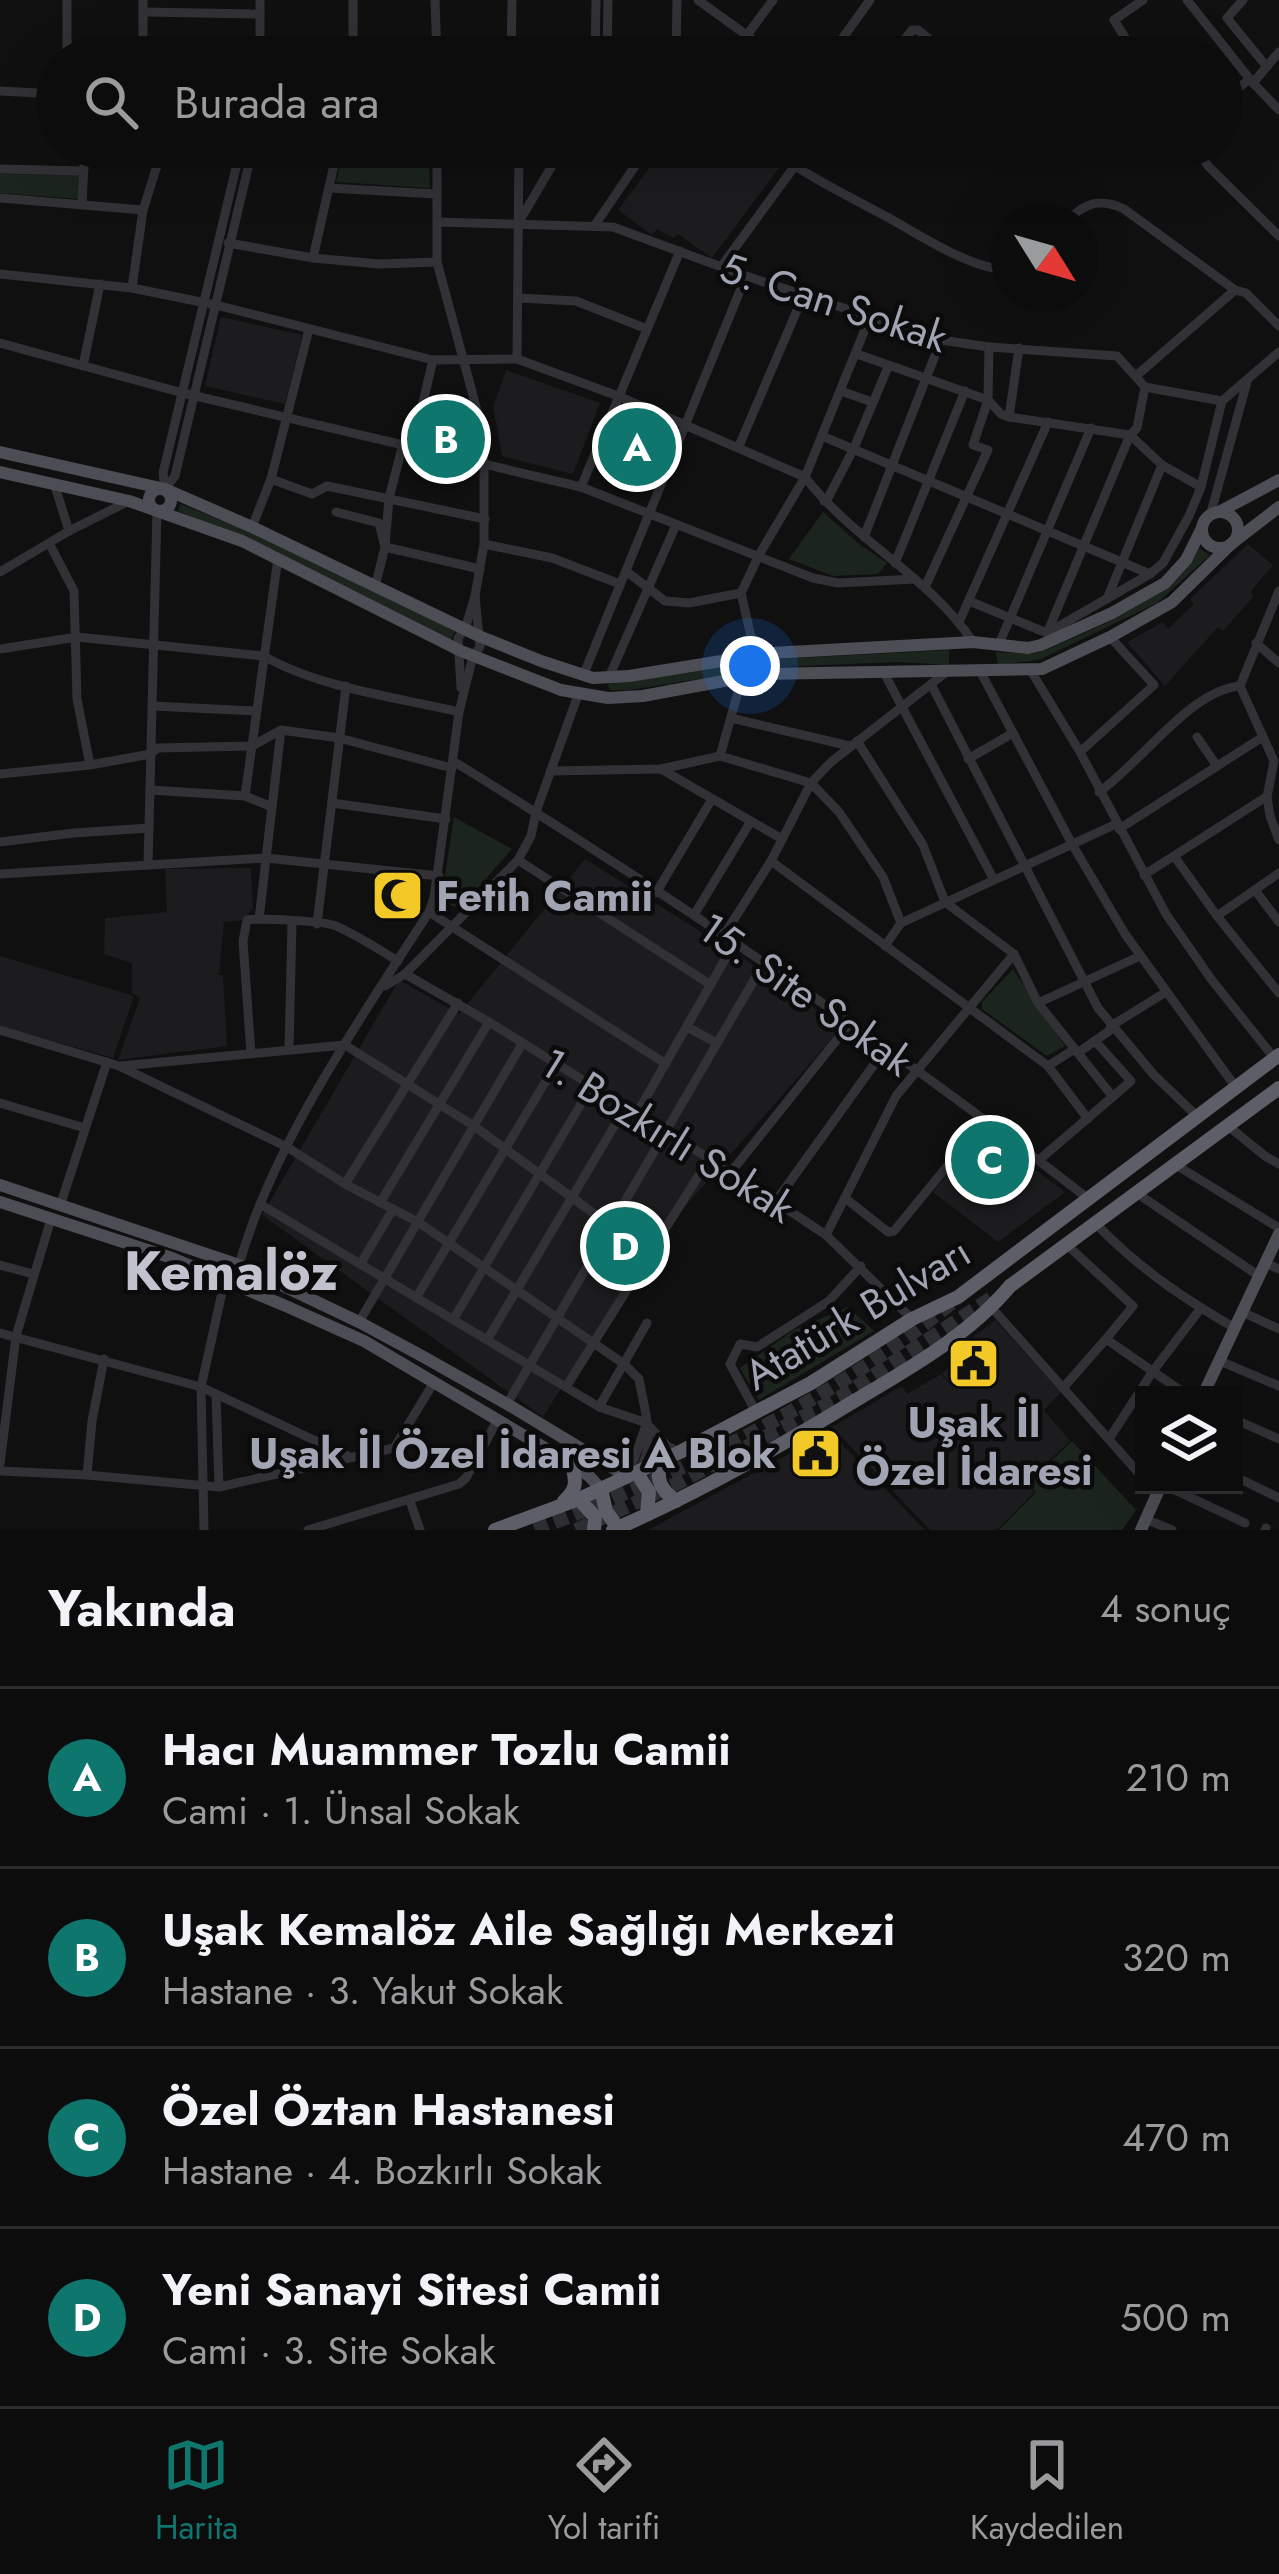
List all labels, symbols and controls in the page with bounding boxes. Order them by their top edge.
search box [36,36,1243,168]
icon: search [78,69,144,135]
text: Burada ara [174,70,379,135]
north arrow [991,204,1099,312]
street label: 5. Can Sokak [712,237,956,368]
pin: B [407,394,485,484]
pin: A [598,402,676,492]
your location [720,636,780,696]
place label: Fetih Camii [436,866,653,927]
mosque icon: Fetih Camii [369,868,425,924]
street label: 15. Site Sokak [686,898,926,1091]
street label: 1. Bozkırlı Sokak [529,1033,807,1238]
pin: C [951,1115,1029,1205]
pin: D [586,1201,664,1291]
street label: Atatürk Bulvarı [732,1222,982,1405]
district label: Kemalöz [124,1232,338,1310]
public building icon: Uşak İl Özel İdaresi [946,1335,1002,1391]
map controls [1135,1386,1243,1494]
button: layers [1135,1386,1243,1494]
place label: Uşak İl Özel İdaresi [855,1392,1093,1501]
place label: Uşak İl Özel İdaresi A Blok [249,1423,776,1484]
public building icon: Uşak İl Özel İdaresi A Blok [787,1425,843,1481]
text: Yakında [48,1571,236,1645]
text: 4 sonuç [1100,1580,1231,1637]
text: Hacı Muammer Tozlu Camii [162,1717,731,1782]
text: A [73,1749,101,1806]
text: 210 m [1126,1749,1231,1806]
text: Cami · 1. Ünsal Sokak [162,1782,520,1839]
text: Uşak Kemalöz Aile Sağlığı Merkezi [162,1897,895,1962]
text: B [74,1929,100,1986]
text: 320 m [1122,1929,1231,1986]
text: Hastane · 3. Yakut Sokak [162,1962,563,2019]
text: Özel Öztan Hastanesi [162,2077,615,2142]
text: C [73,2109,101,2166]
text: 470 m [1122,2109,1231,2166]
text: Hastane · 4. Bozkırlı Sokak [162,2142,602,2199]
text: Yeni Sanayi Sitesi Camii [162,2257,661,2322]
text: D [73,2289,101,2346]
text: 500 m [1120,2289,1231,2346]
text: Cami · 3. Site Sokak [162,2322,496,2379]
tab: Harita [155,2432,238,2551]
tab: Yol tarifi [548,2432,660,2551]
tab: Kaydedilen [970,2432,1124,2551]

